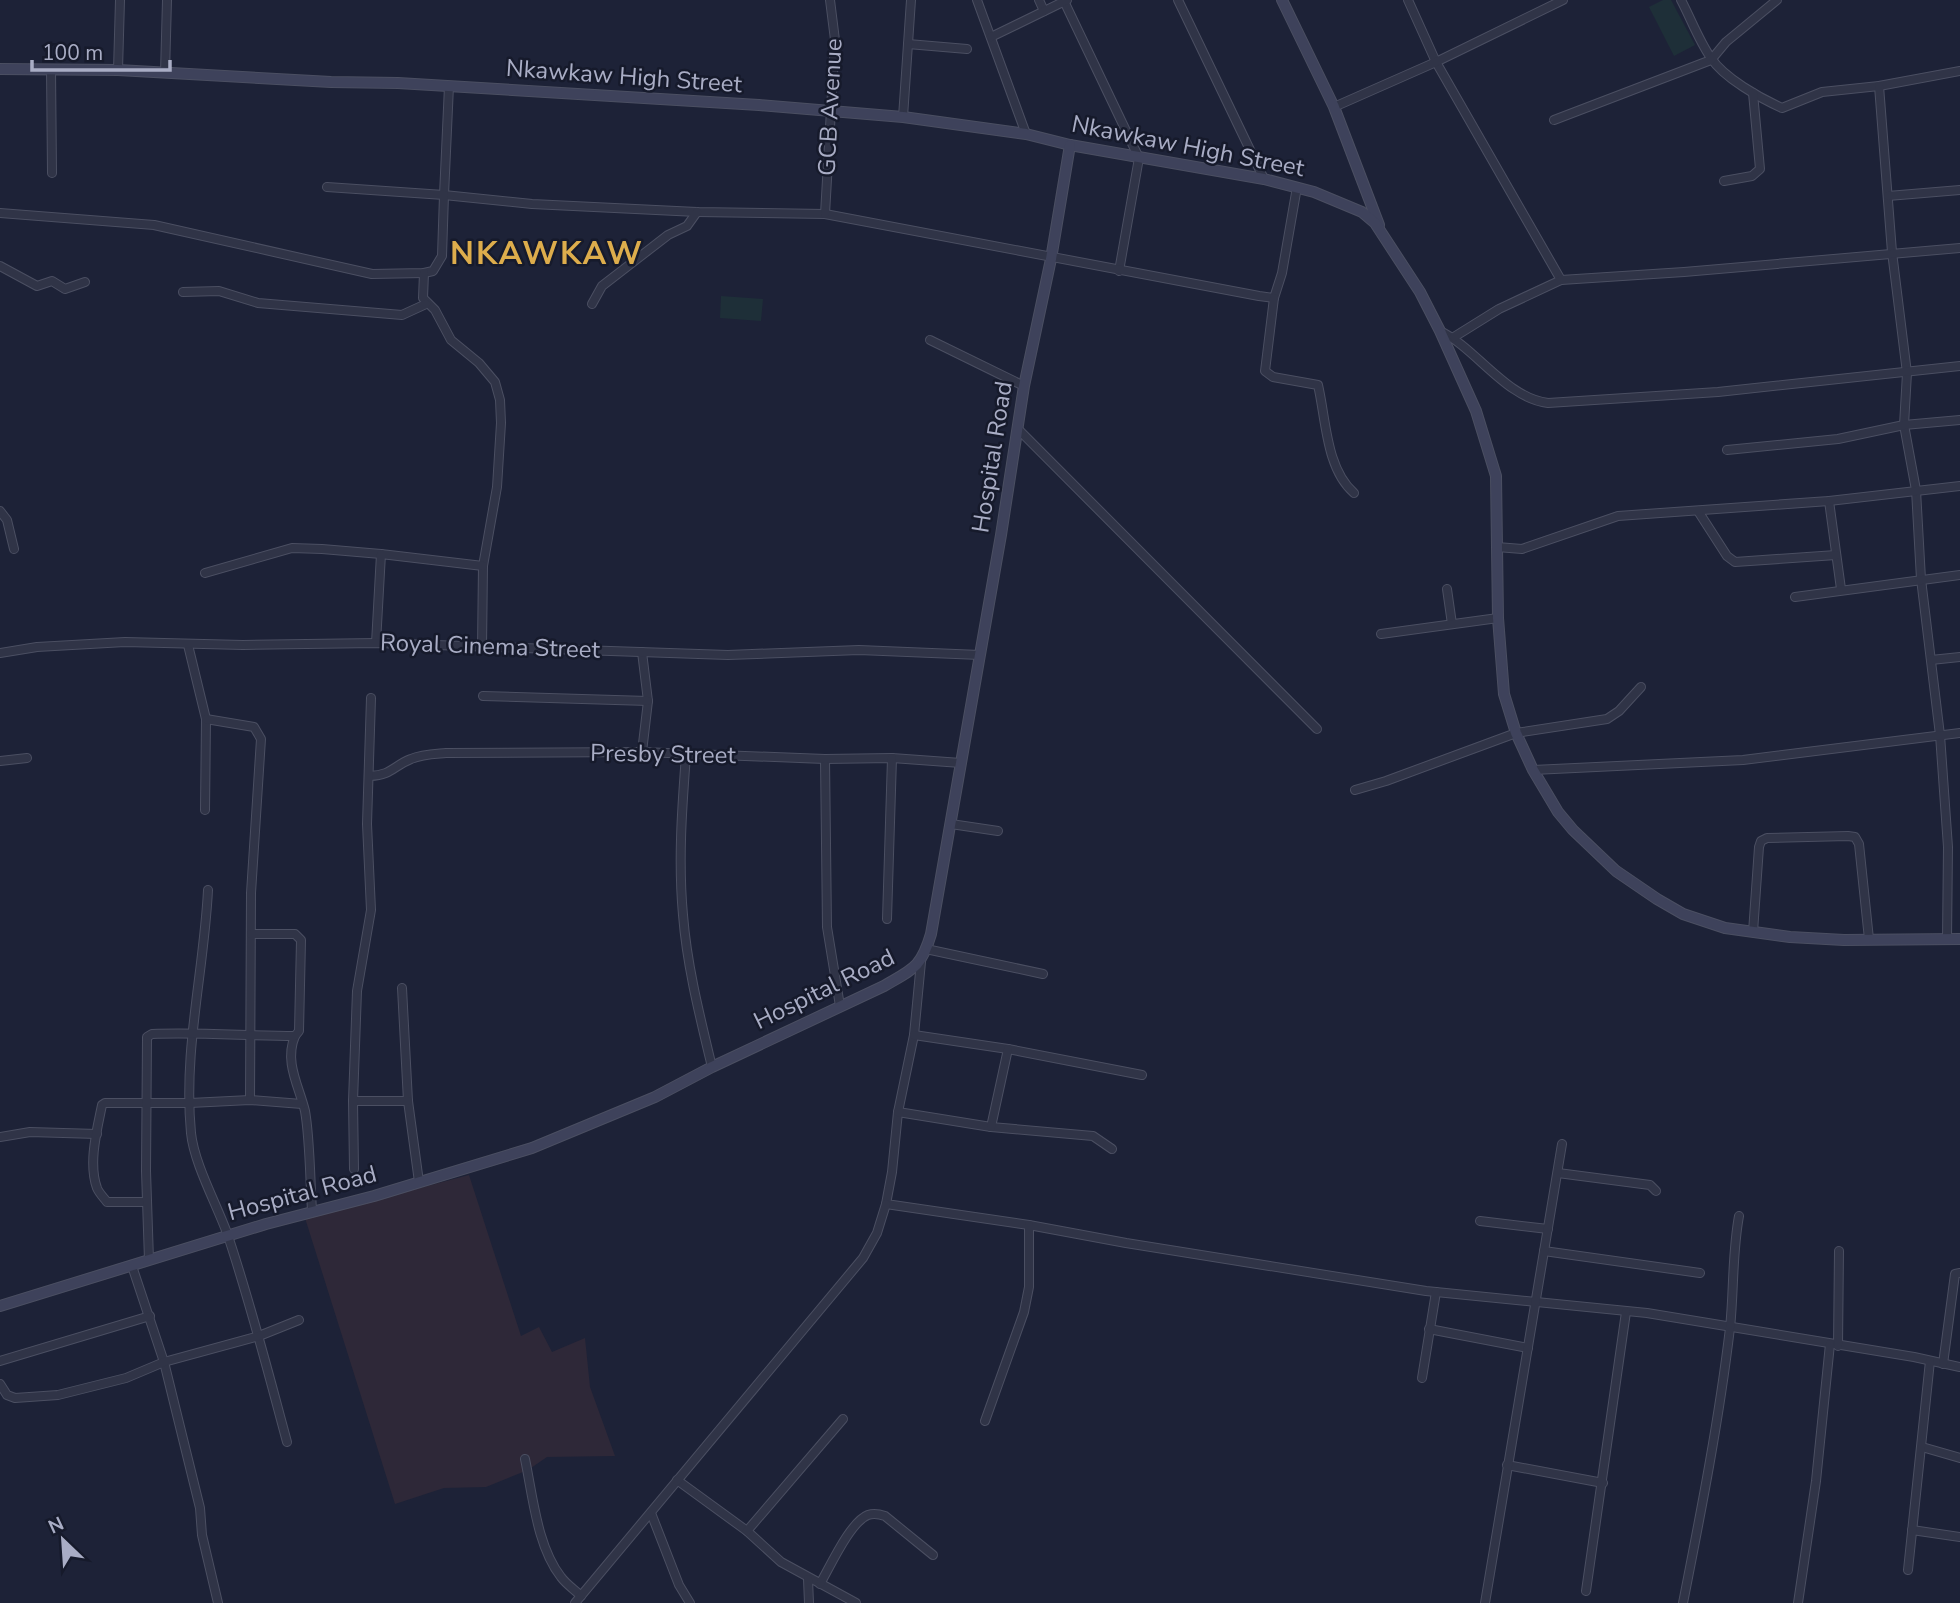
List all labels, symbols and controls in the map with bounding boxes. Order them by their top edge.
scale bar [32,28,170,72]
street label: GCB Avenue [810,37,850,177]
text: 100 m [42,39,103,67]
street label: Nkawkaw High Street [505,52,744,100]
street label: Nkawkaw High Street [1069,108,1308,184]
district label: NKAWKAW [450,232,644,275]
street label: Hospital Road [964,379,1020,535]
street label: Royal Cinema Street [379,626,601,666]
street label: Presby Street [590,737,737,771]
street label: Hospital Road [748,941,900,1037]
street label: Hospital Road [224,1158,380,1228]
north arrow [28,1505,98,1575]
text: N [44,1511,68,1540]

